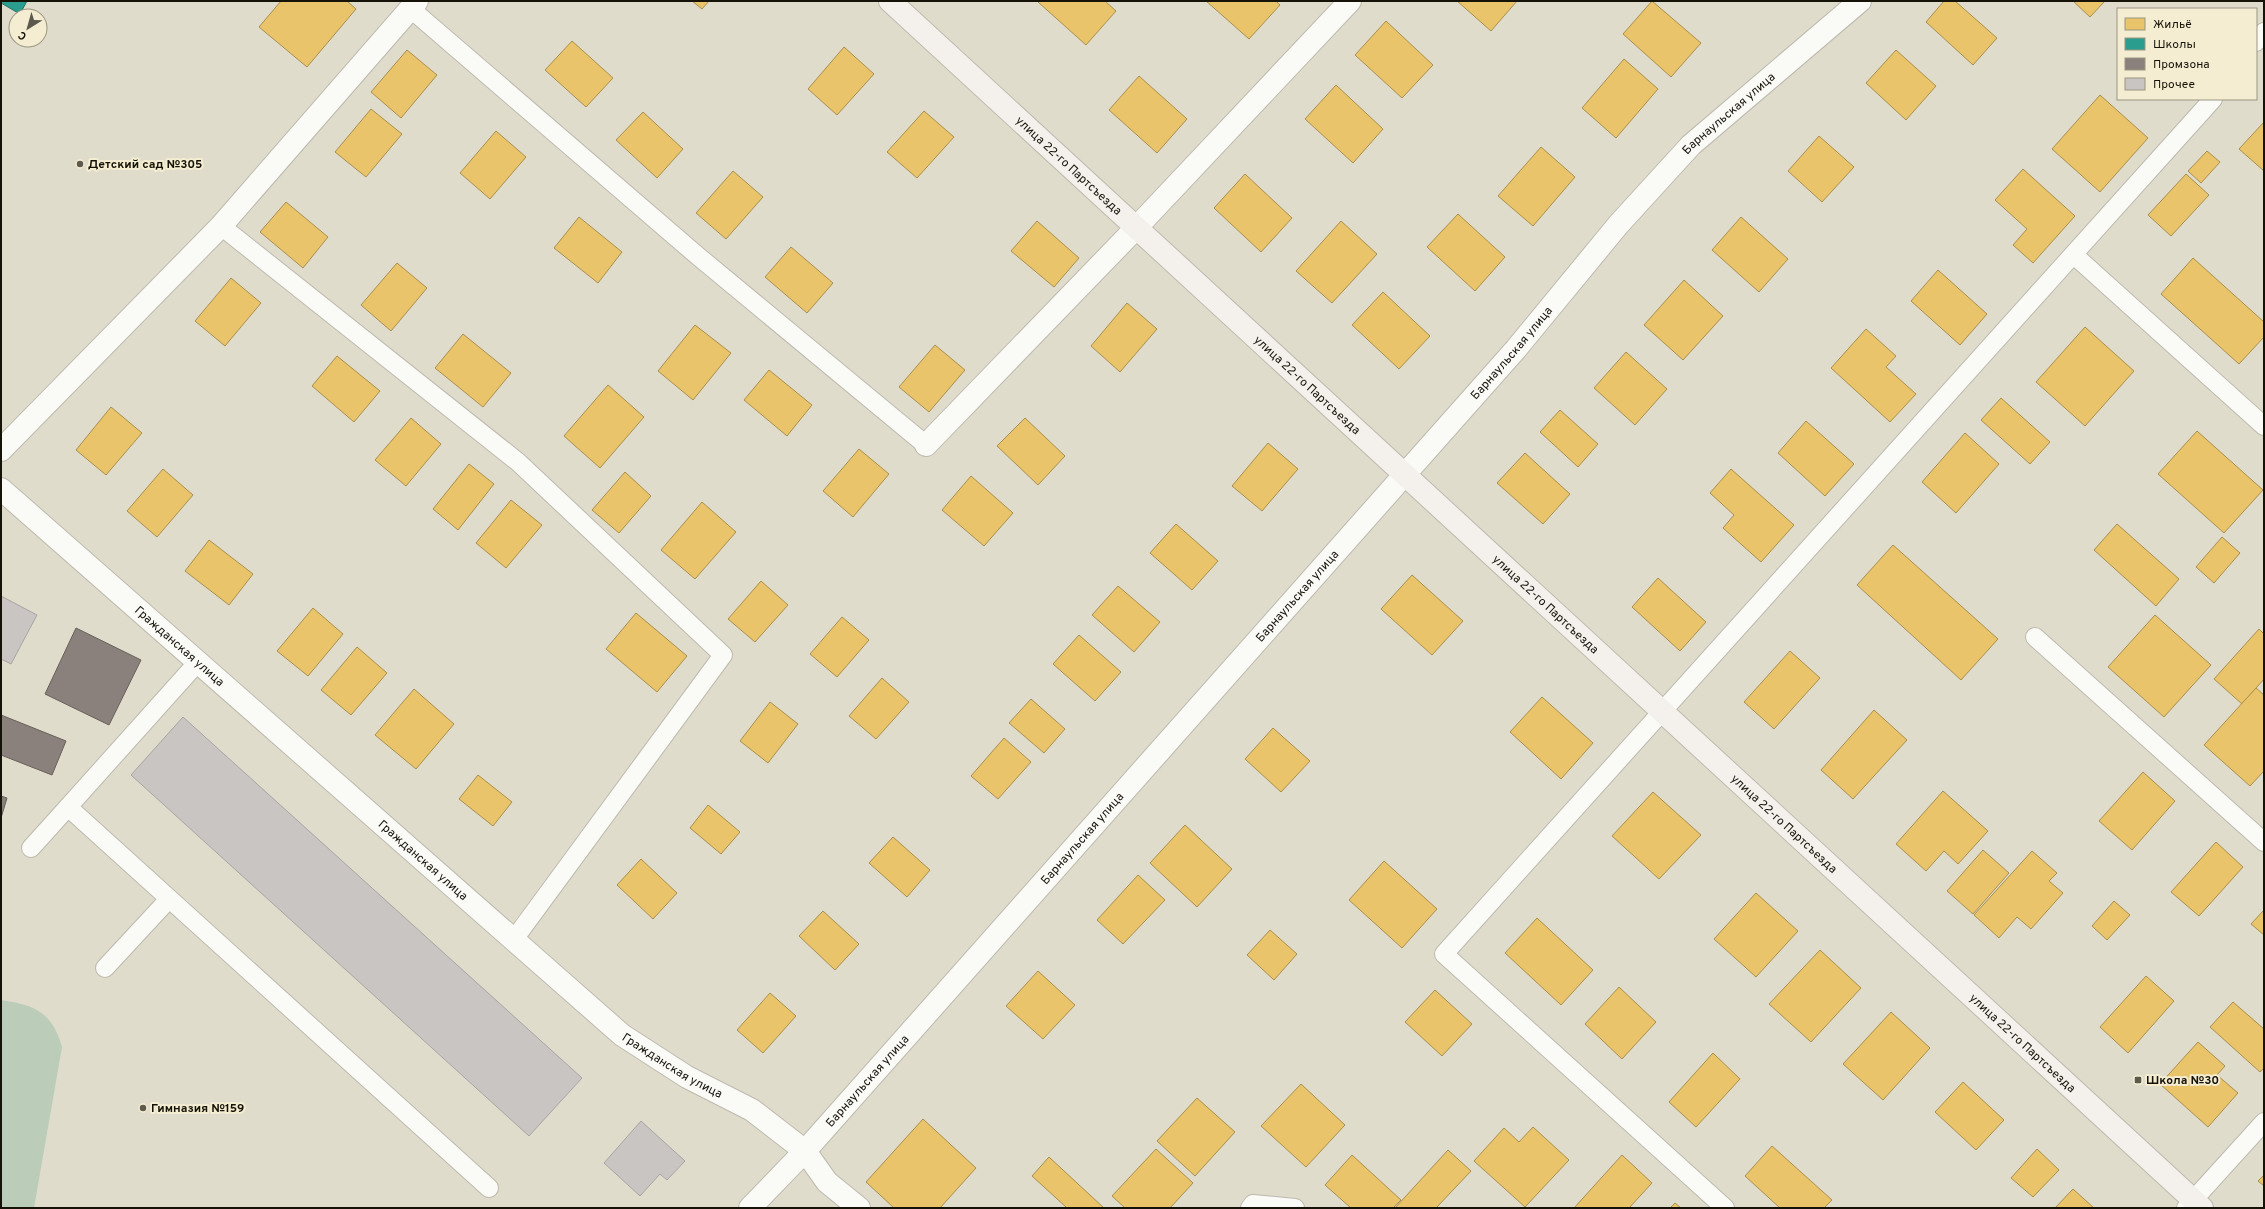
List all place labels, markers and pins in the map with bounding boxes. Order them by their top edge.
place label: Детский сад №305 [88,157,202,173]
marker: Детский сад №305 [75,159,85,169]
place label: Школа №30 [2146,1073,2219,1089]
marker: Школа №30 [2133,1075,2143,1085]
place label: Гимназия №159 [151,1101,244,1117]
marker: Гимназия №159 [138,1103,148,1113]

